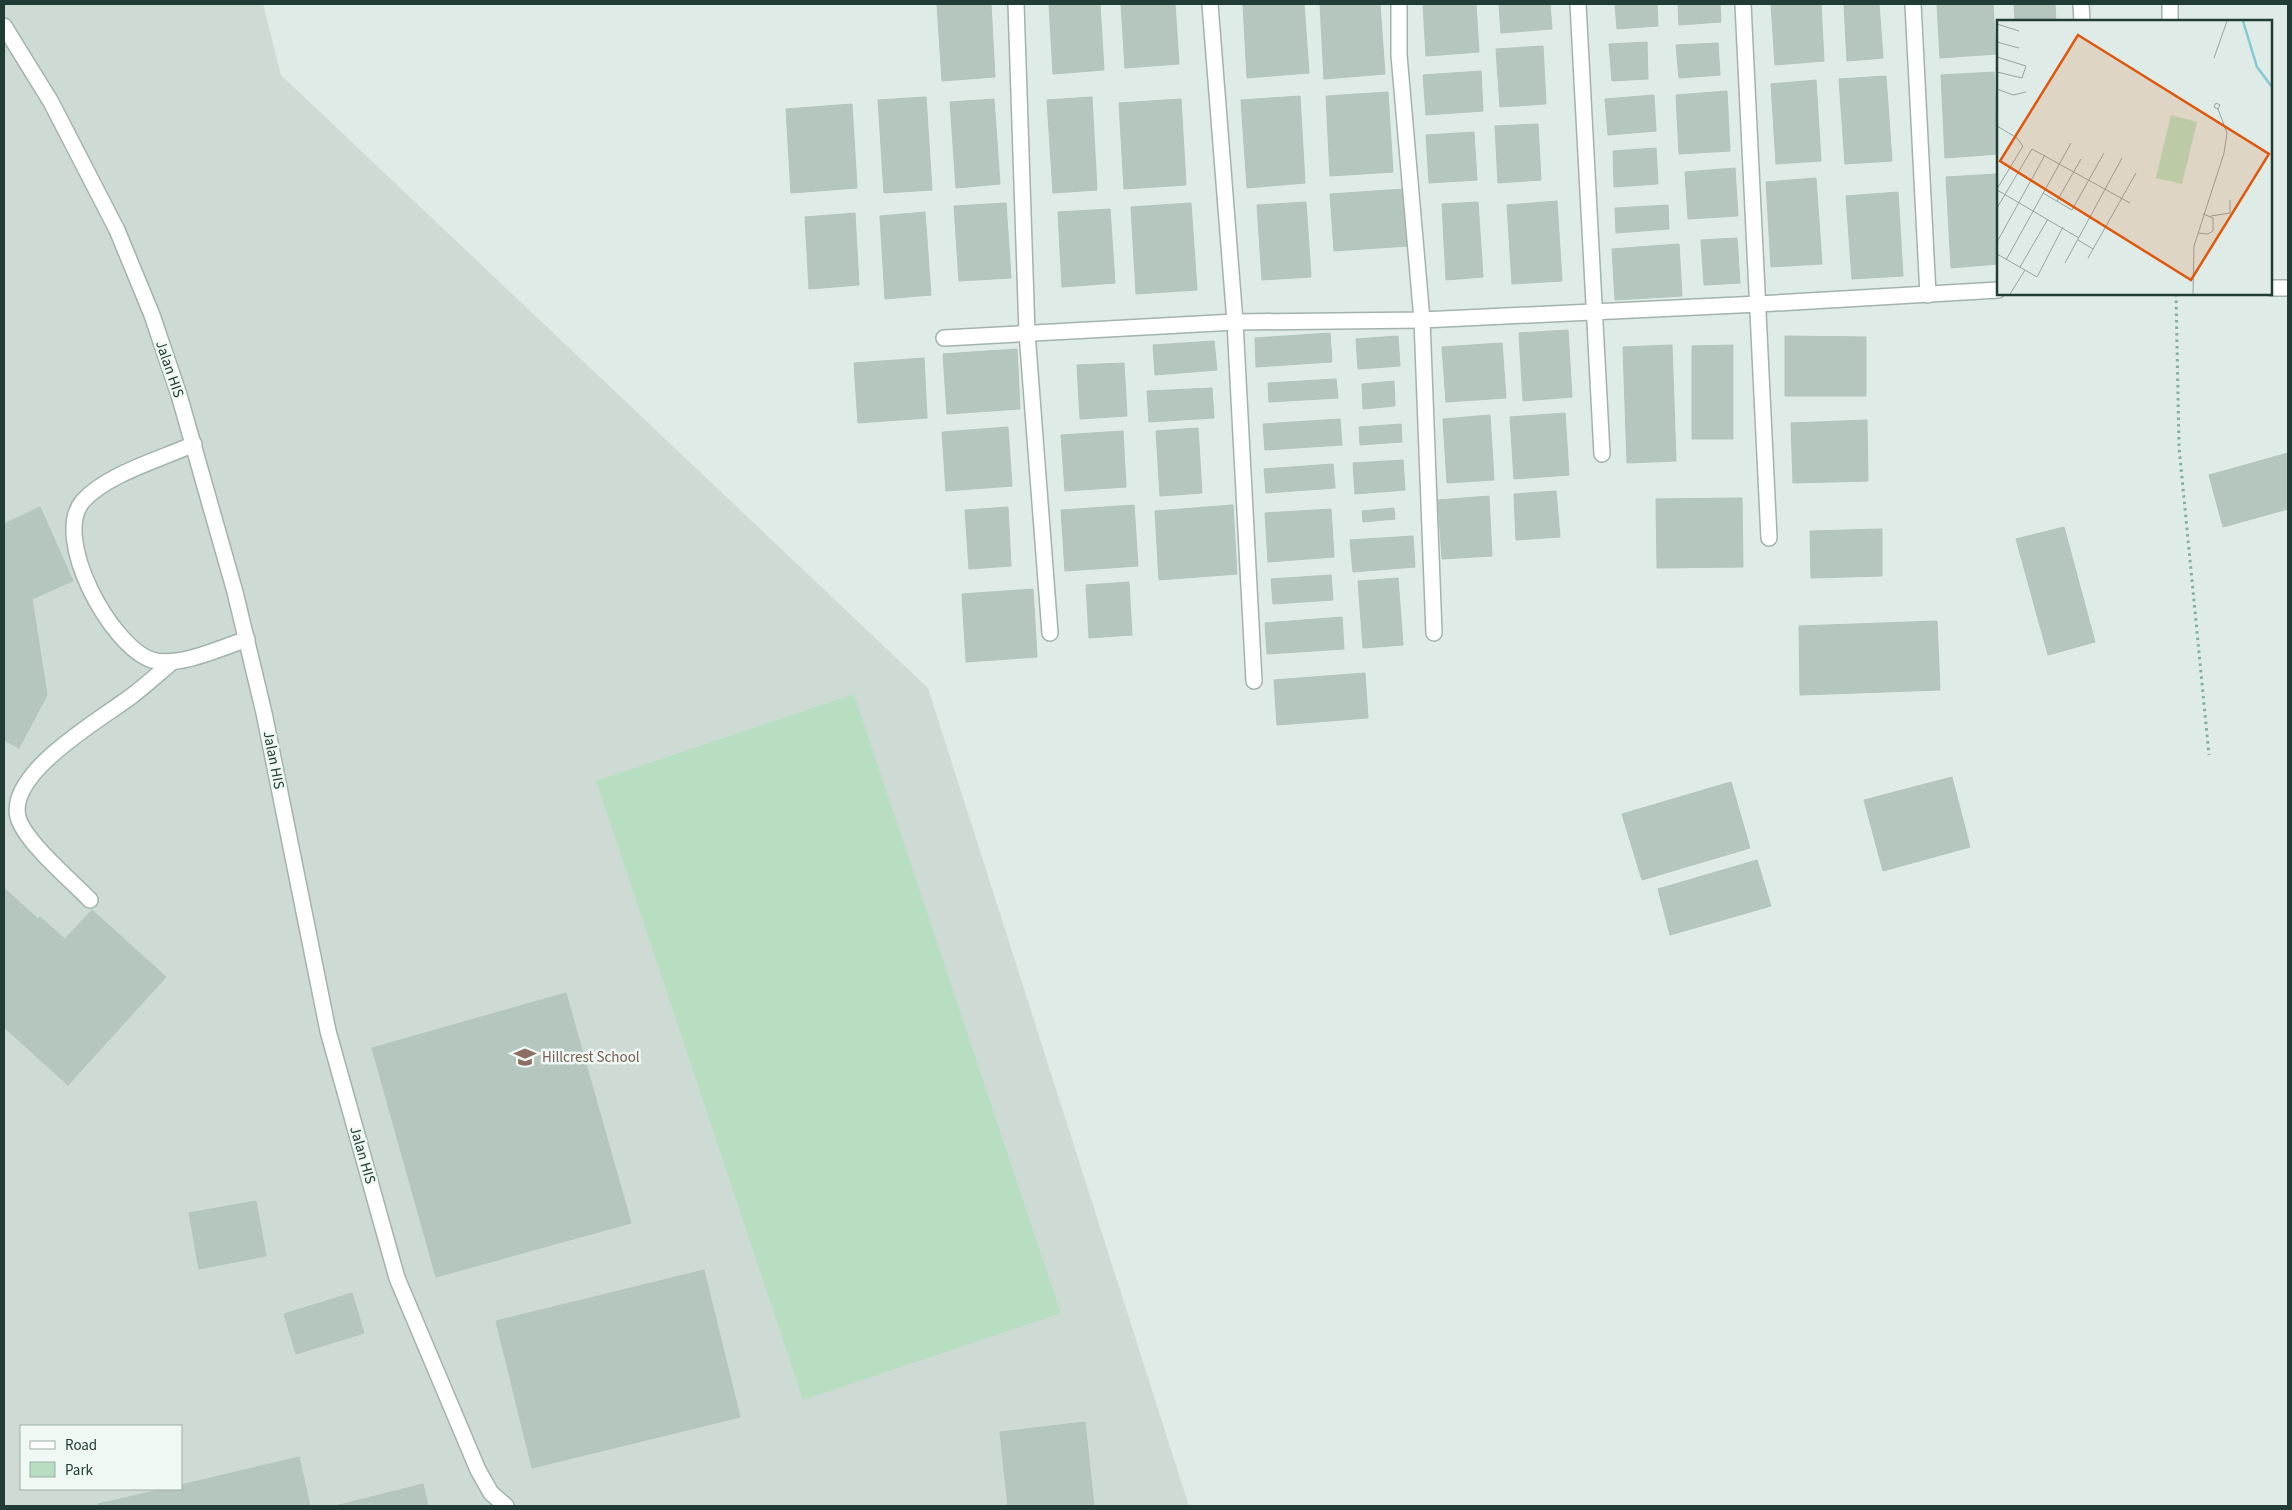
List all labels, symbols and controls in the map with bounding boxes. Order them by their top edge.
inset map [1997,20,2272,295]
street label: Jalan HIS [150,338,189,401]
street label: Jalan HIS [258,729,289,791]
school or university icon: Hillcrest School [512,1044,538,1070]
place label: Hillcrest School [542,1047,640,1068]
street label: Jalan HIS [344,1124,381,1186]
legend [20,1425,182,1490]
text: Road [65,1435,97,1456]
text: Park [65,1460,94,1481]

